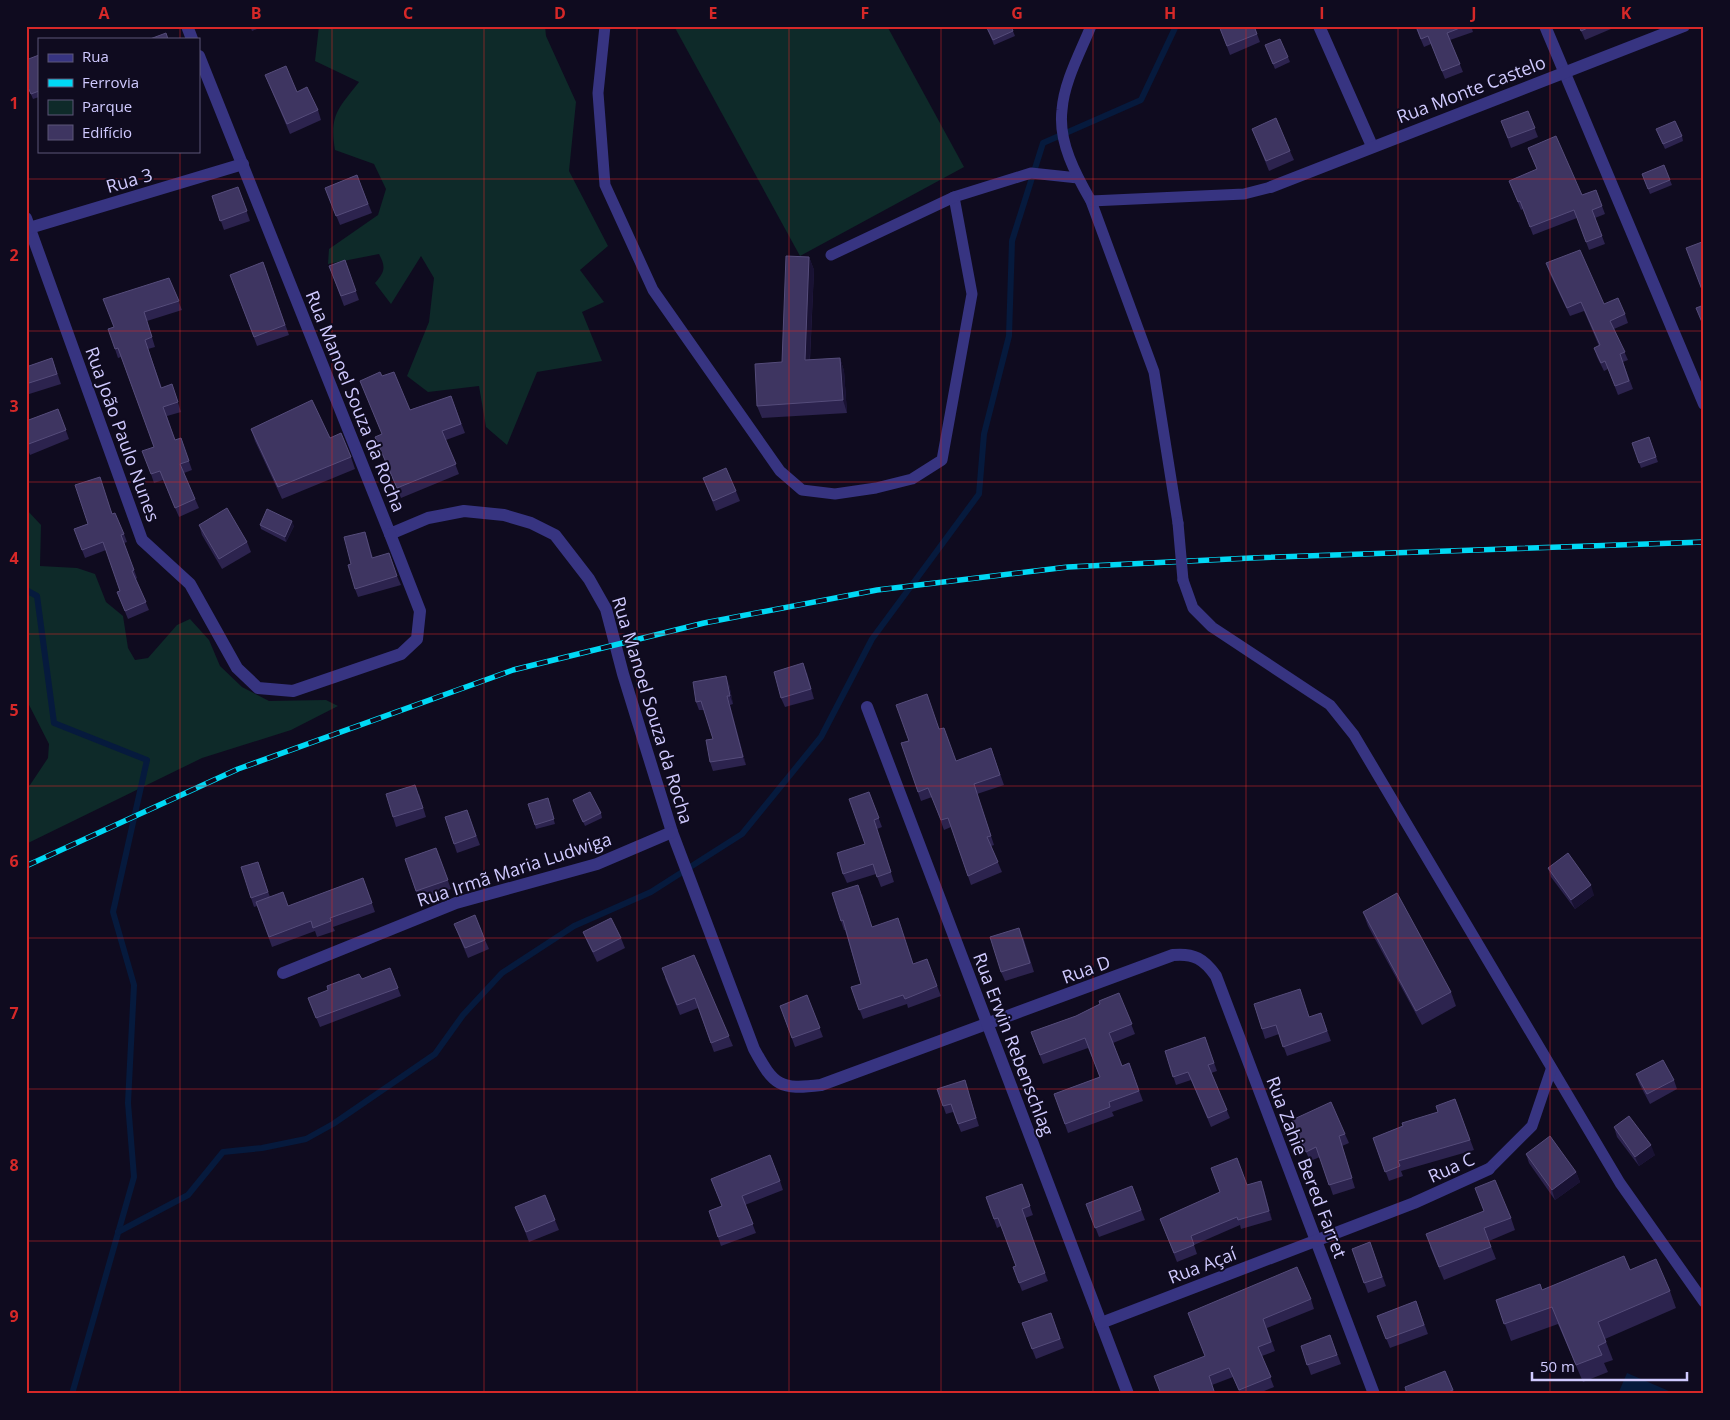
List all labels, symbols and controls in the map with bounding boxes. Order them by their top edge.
text: A [98,2,110,24]
text: B [251,2,261,24]
text: C [403,2,413,24]
text: D [554,2,566,24]
text: E [709,2,718,24]
text: F [861,2,869,24]
text: G [1011,2,1023,24]
text: H [1164,2,1176,24]
text: I [1319,2,1325,24]
text: J [1469,2,1477,24]
text: K [1621,2,1632,24]
legend [38,38,200,152]
text: Rua [82,46,109,66]
street label: Rua Monte Castelo [1393,50,1549,128]
text: Ferrovia [82,72,139,92]
text: 1 [9,92,19,114]
text: Parque [82,96,132,116]
text: Edifício [82,122,132,142]
street label: Rua 3 [103,162,155,198]
text: 2 [9,244,19,266]
street label: Rua Manoel Souza da Rocha [301,287,411,515]
street label: Rua João Paulo Nunes [80,343,166,525]
text: 3 [9,395,19,417]
text: 4 [9,547,19,569]
street label: Rua Manoel Souza da Rocha [607,593,699,827]
text: 5 [9,699,19,721]
street label: Rua Irmã Maria Ludwiga [414,826,614,912]
text: 6 [9,850,19,872]
street label: Rua Erwin Rebenschlag [968,949,1060,1139]
street label: Rua D [1058,949,1114,989]
text: 7 [9,1002,19,1024]
street label: Rua Zahie Bered Farret [1261,1073,1353,1261]
street label: Rua C [1424,1146,1478,1188]
text: 8 [9,1154,19,1176]
street label: Rua Açaí [1164,1241,1240,1289]
text: 9 [9,1305,19,1327]
scale bar [1532,1350,1688,1382]
text: 50 m [1540,1356,1575,1376]

